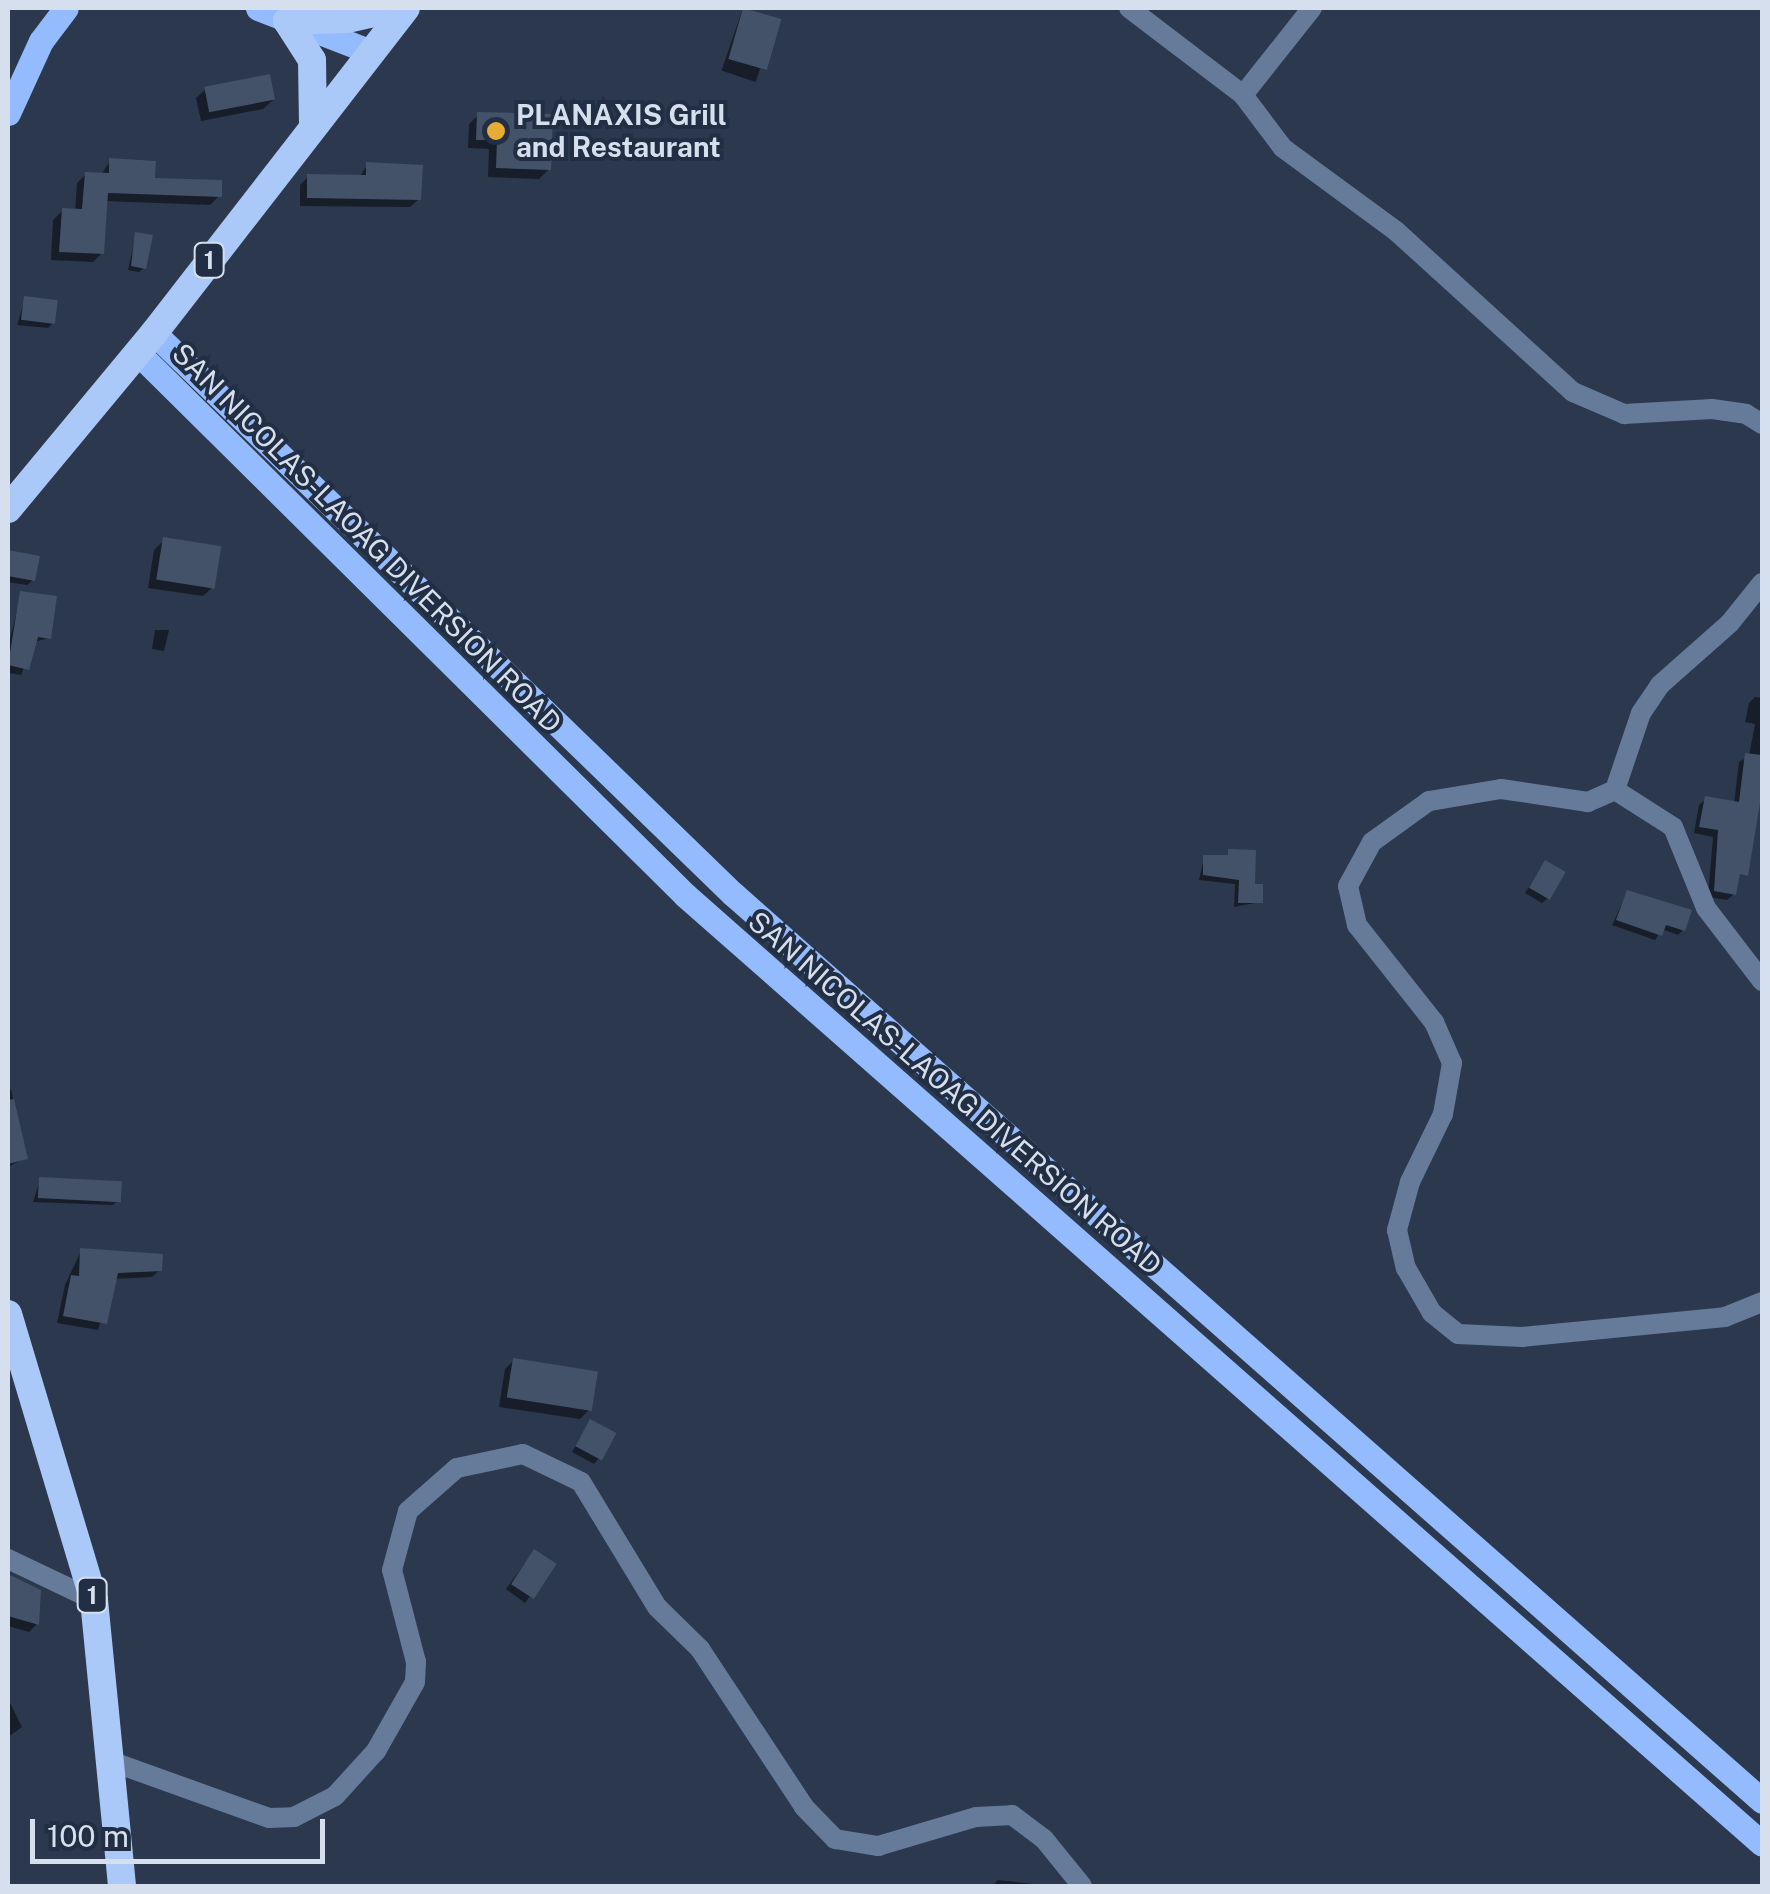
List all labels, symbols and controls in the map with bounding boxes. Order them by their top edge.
place label: PLANAXIS Grill and Restaurant [516,98,727,164]
marker: PLANAXIS Grill and Restaurant [485,120,507,142]
road number: 1 [192,240,226,280]
street label: SAN NICOLAS-LAOAG DIVERSION ROAD [165,336,569,740]
street label: SAN NICOLAS-LAOAG DIVERSION ROAD [742,904,1168,1282]
road number: 1 [74,1575,110,1615]
scale bar [35,1799,330,1861]
text: 100 m [47,1818,129,1854]

